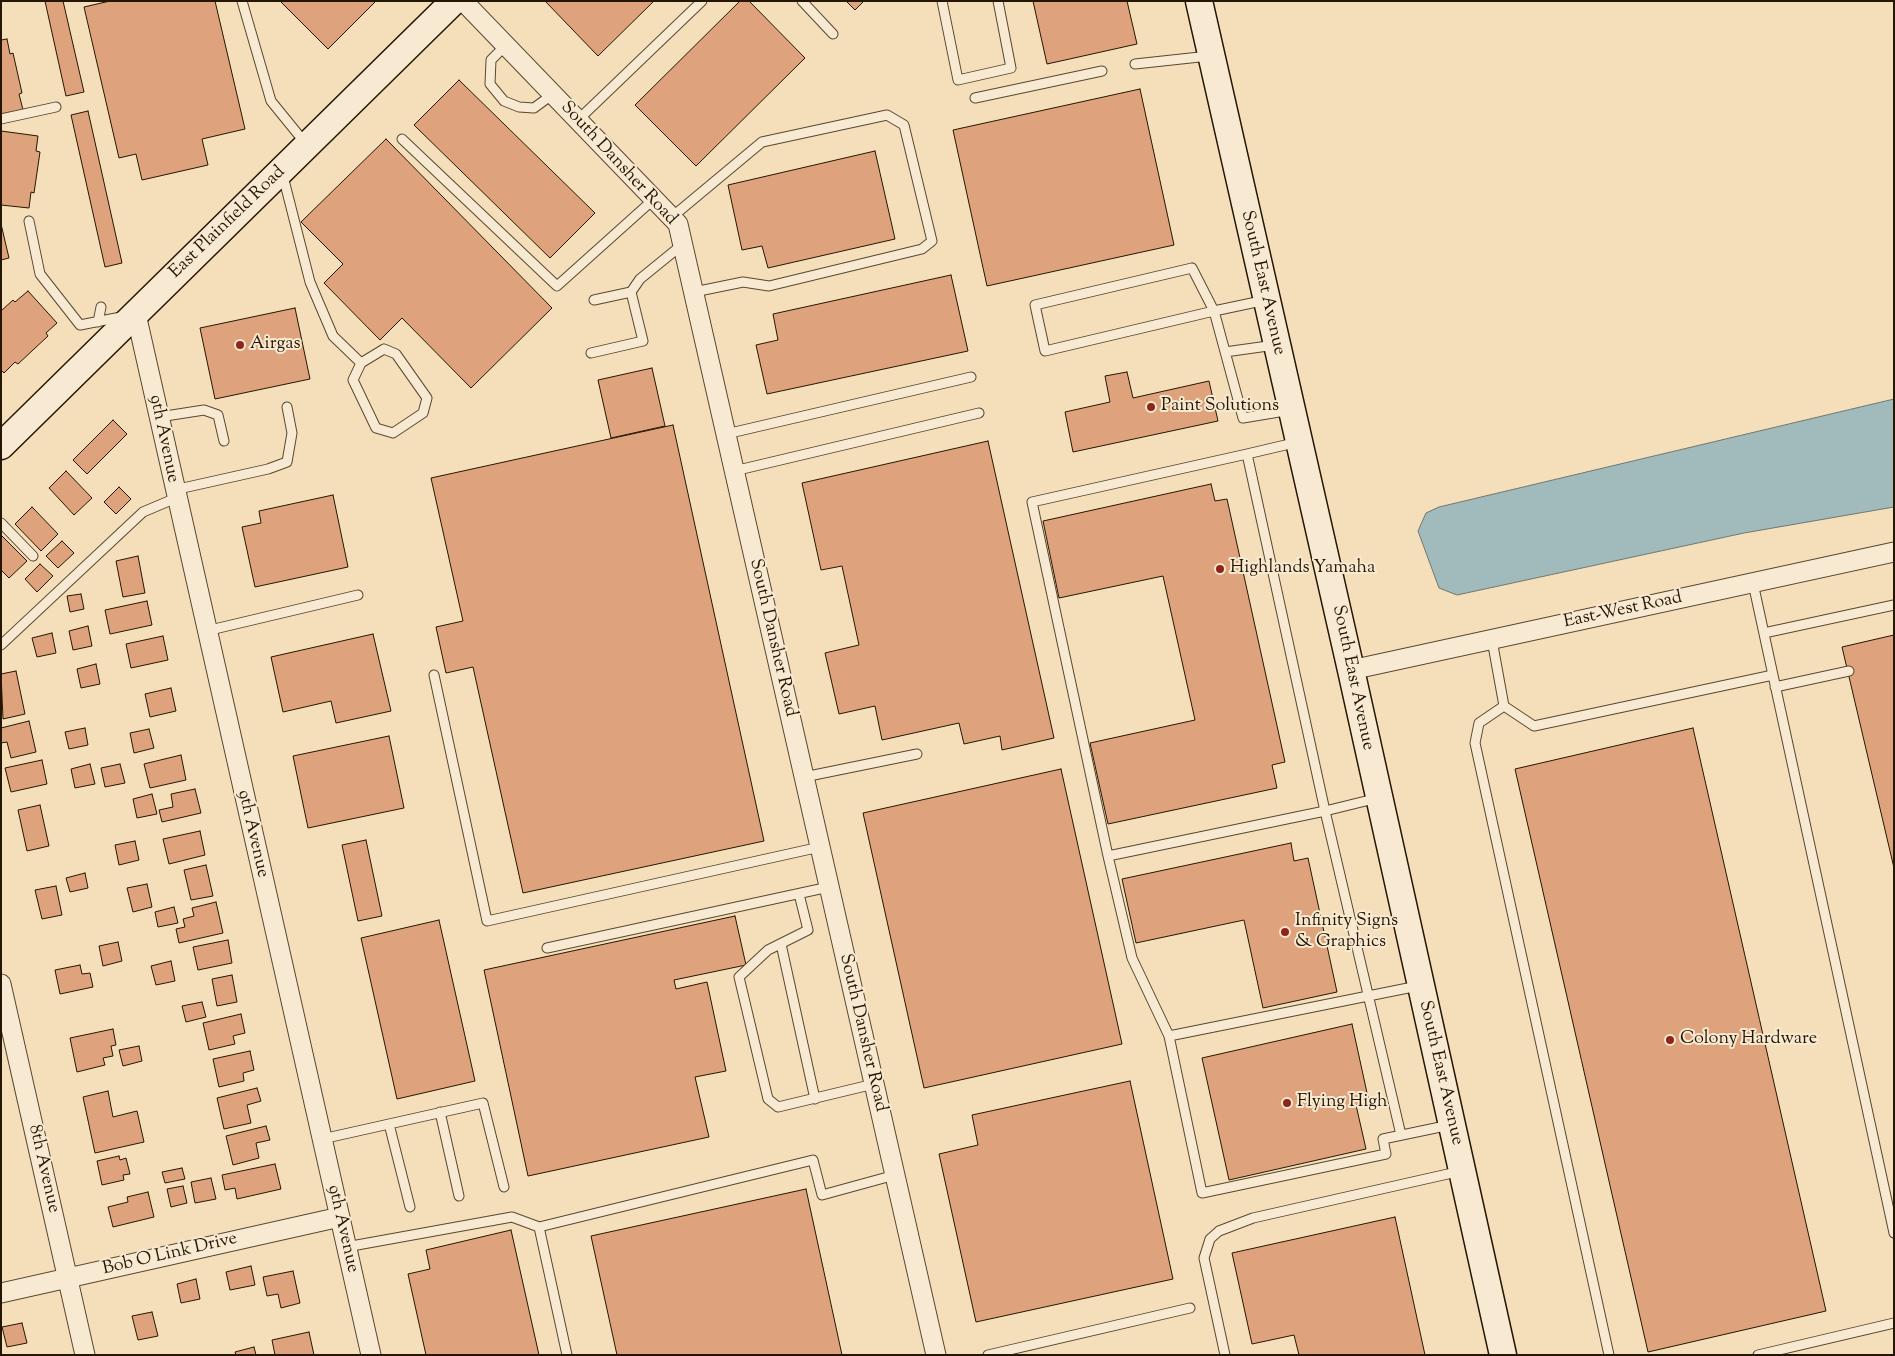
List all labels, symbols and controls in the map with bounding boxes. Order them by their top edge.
street label: South Dansher Road [555,98,681,230]
street label: East Plainfield Road [166,162,290,284]
street label: South East Avenue [1235,209,1289,357]
place label: Airgas [250,334,301,356]
marker: Airgas [234,339,246,351]
street label: 9th Avenue [143,393,183,485]
place label: Paint Solutions [1161,396,1279,418]
marker: Paint Solutions [1145,401,1157,413]
street label: South Dansher Road [743,557,801,719]
place label: Highlands Yamaha [1230,558,1375,580]
marker: Highlands Yamaha [1214,563,1226,575]
street label: East-West Road [1562,588,1684,634]
street label: South East Avenue [1326,603,1378,753]
street label: 9th Avenue [231,788,273,880]
place label: Infinity Signs & Graphics [1295,911,1398,954]
marker: Infinity Signs & Graphics [1279,926,1291,938]
street label: South Dansher Road [833,952,891,1114]
street label: South East Avenue [1413,999,1467,1147]
place label: Colony Hardware [1680,1029,1817,1051]
marker: Colony Hardware [1664,1034,1676,1046]
place label: Flying High [1297,1092,1388,1114]
marker: Flying High [1281,1097,1293,1109]
street label: 8th Avenue [22,1123,64,1215]
street label: 9th Avenue [321,1183,363,1275]
street label: Bob O Link Drive [101,1229,239,1281]

